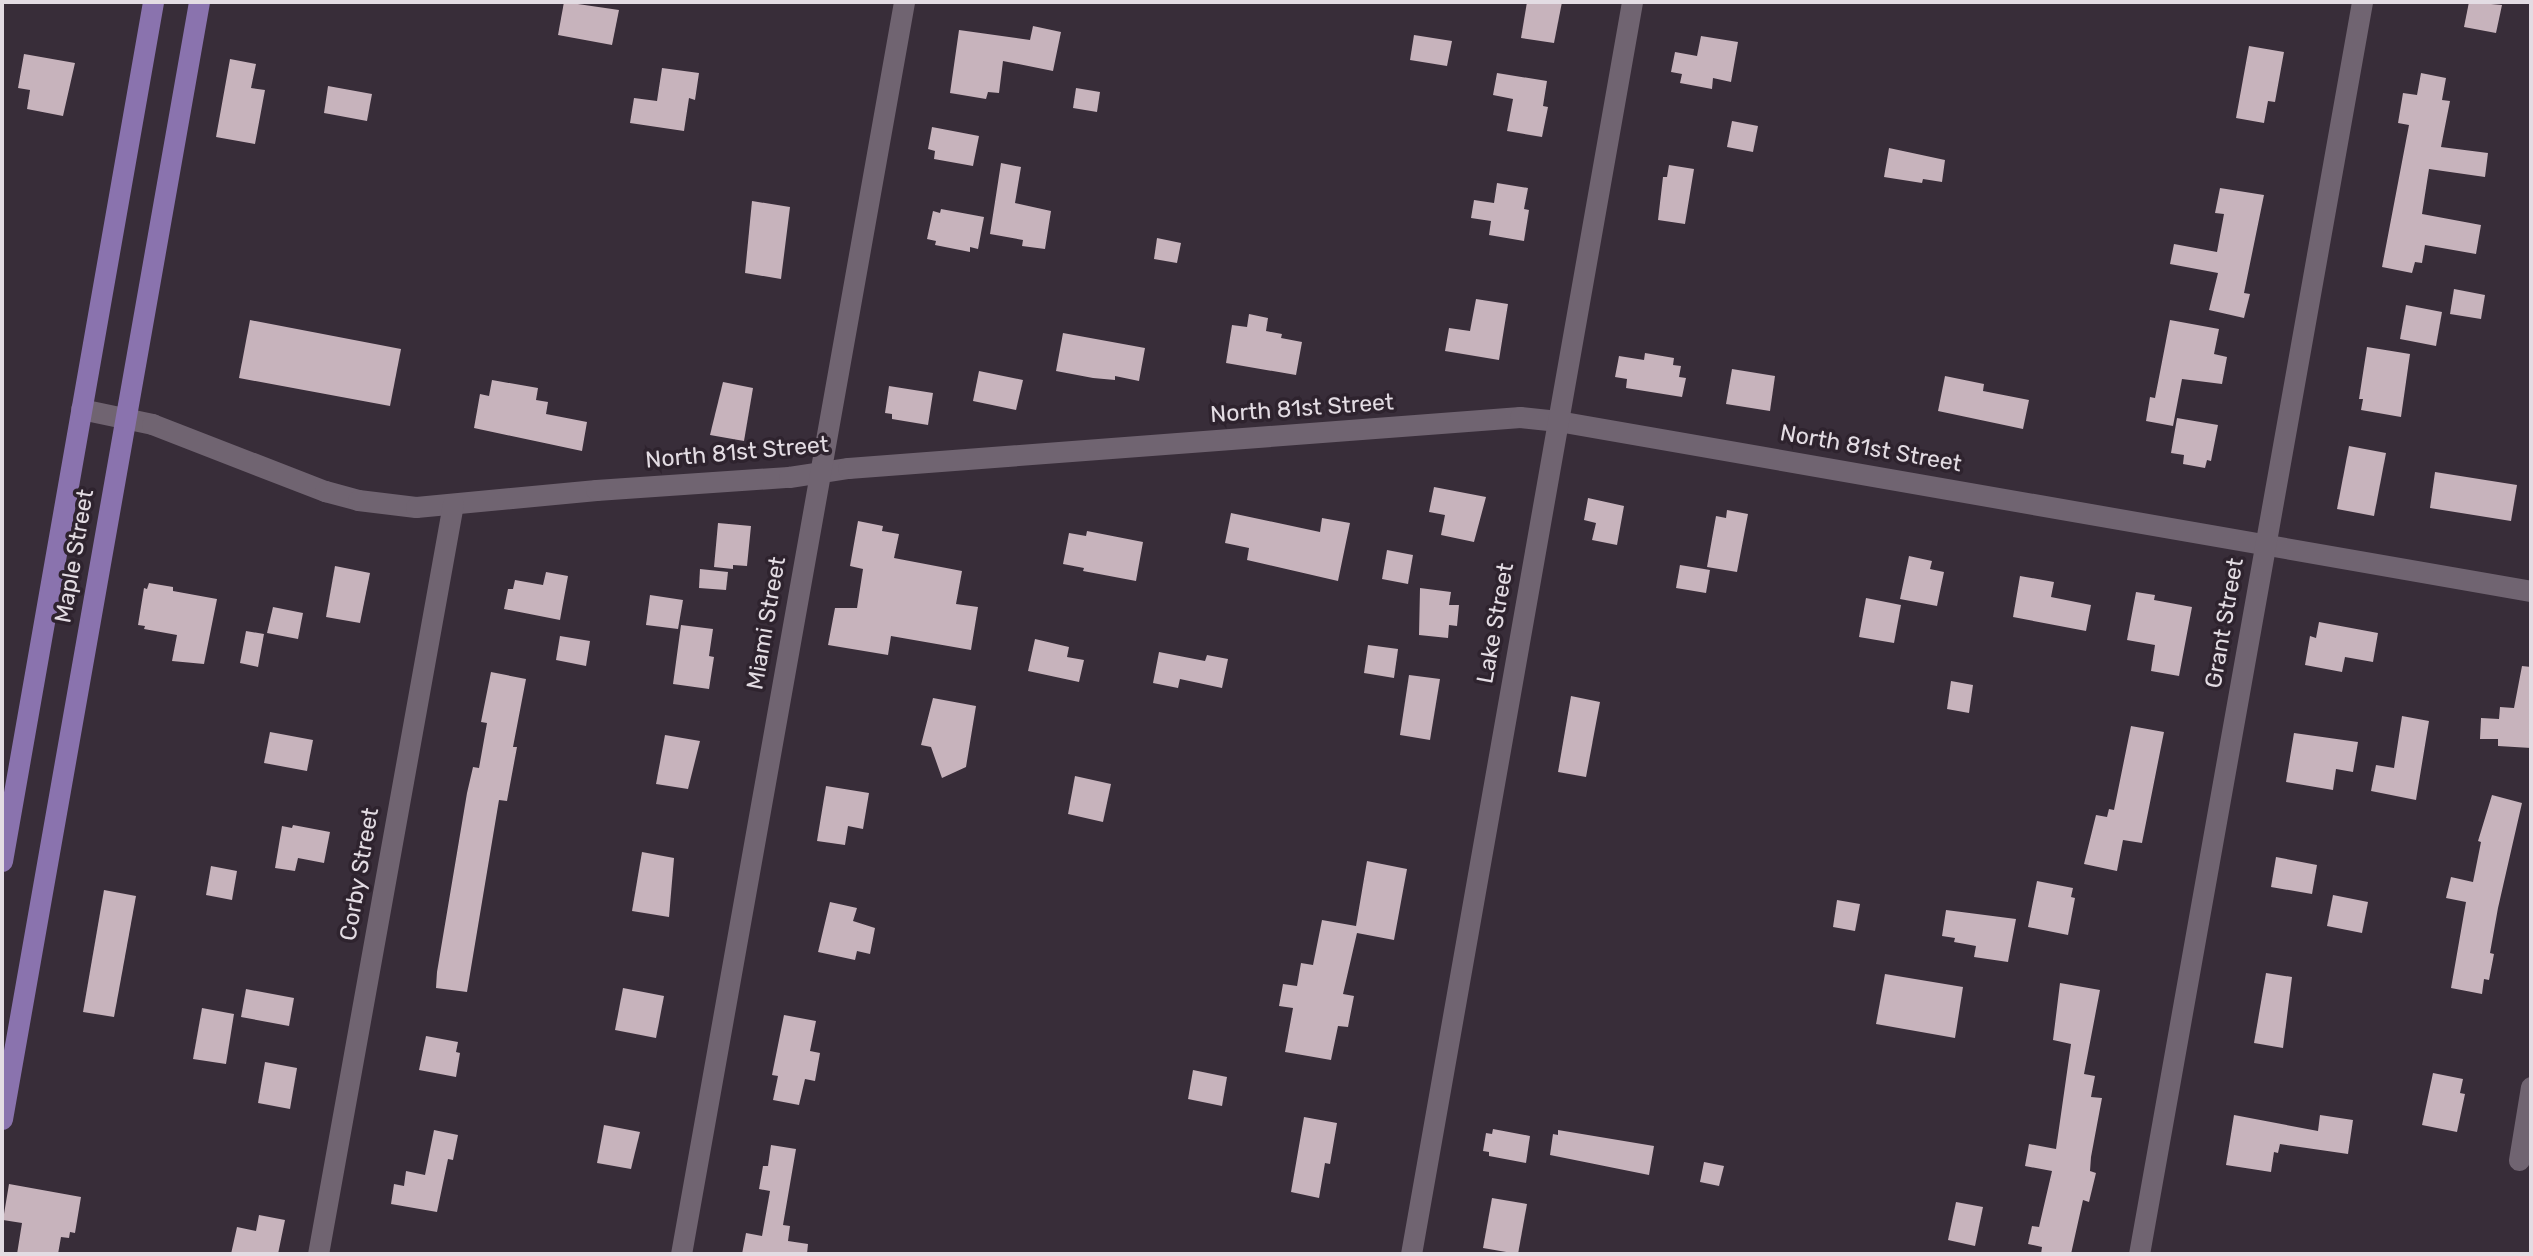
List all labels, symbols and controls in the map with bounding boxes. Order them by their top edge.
street label: North 81st Street [1209,388,1395,428]
street label: North 81st Street [1778,418,1964,478]
street label: North 81st Street [644,430,830,474]
street label: Maple Street [49,487,99,625]
street label: Miami Street [741,554,791,692]
street label: Grant Street [2199,556,2249,690]
street label: Lake Street [1471,561,1519,685]
street label: Corby Street [334,805,384,943]

